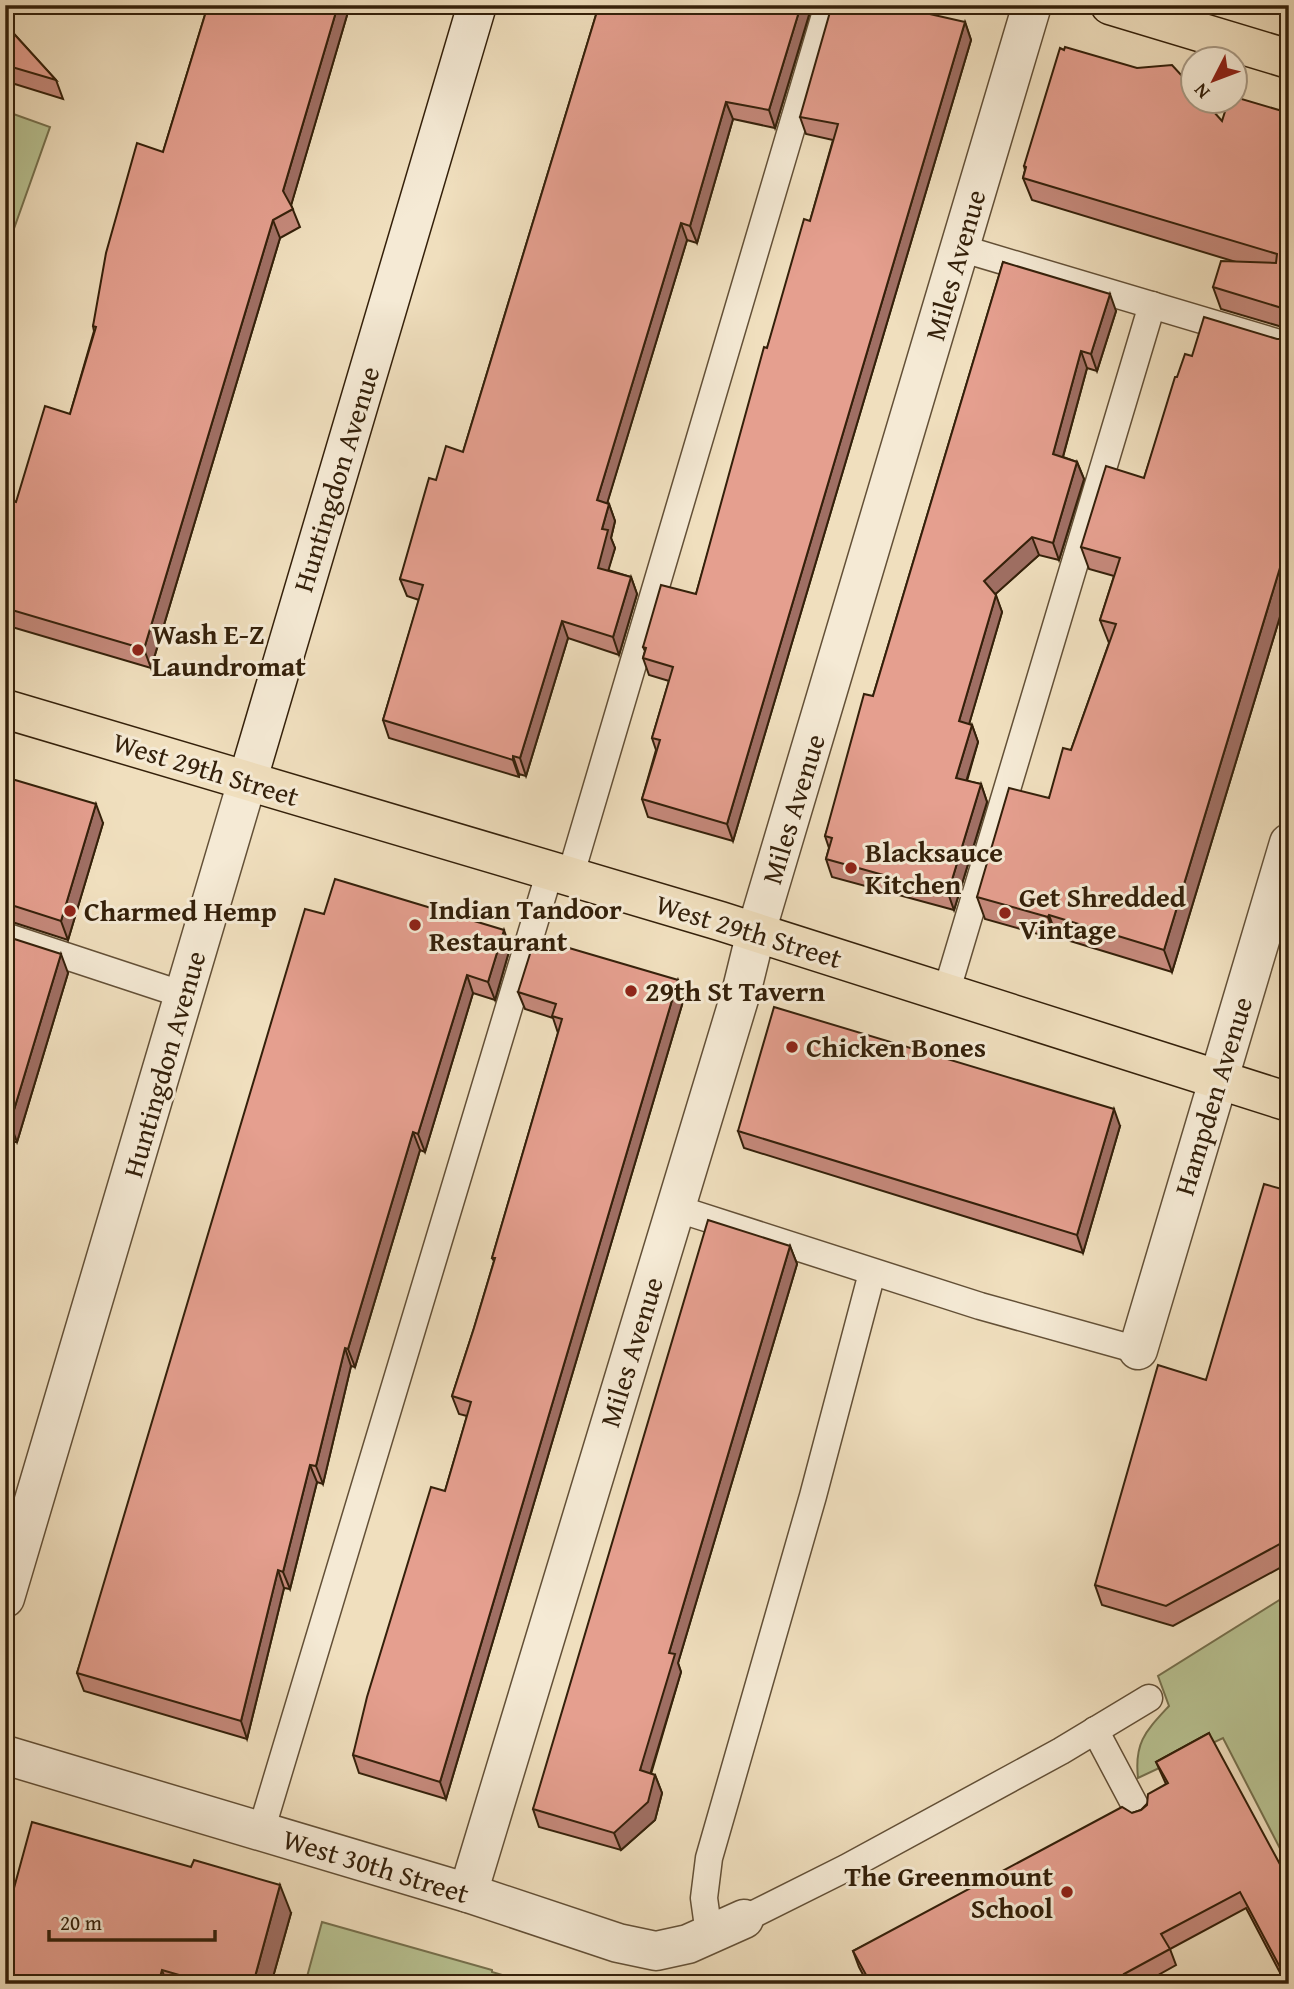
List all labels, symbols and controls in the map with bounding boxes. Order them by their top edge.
north arrow [1178,46,1248,116]
text: N [1187,77,1216,105]
street label: Miles Avenue [913,185,996,345]
street label: Huntingdon Avenue [282,361,389,597]
place label: Wash E-Z Laundromat [152,613,306,686]
marker: Wash E-Z Laundromat [130,642,146,658]
street label: West 29th Street [108,721,304,816]
street label: Miles Avenue [750,729,835,889]
place label: Blacksauce Kitchen [865,831,1003,904]
marker: Blacksauce Kitchen [843,860,859,876]
place label: Get Shredded Vintage [1019,876,1187,949]
street label: West 29th Street [651,883,847,978]
place label: Indian Tandoor Restaurant [429,888,622,961]
place label: Charmed Hemp [84,890,277,931]
marker: Charmed Hemp [62,903,78,919]
marker: Get Shredded Vintage [997,905,1013,921]
marker: Indian Tandoor Restaurant [407,917,423,933]
street label: Huntingdon Avenue [112,946,215,1182]
place label: 29th St Tavern [645,970,825,1011]
marker: 29th St Tavern [623,983,639,999]
street label: Hampden Avenue [1163,991,1262,1200]
place label: Chicken Bones [806,1026,986,1067]
marker: Chicken Bones [784,1039,800,1055]
street label: Miles Avenue [588,1272,673,1432]
street label: West 30th Street [278,1818,474,1913]
place label: The Greenmount School [844,1855,1053,1928]
marker: The Greenmount School [1059,1884,1075,1900]
scale bar [49,1898,215,1942]
text: 20 m [60,1907,102,1938]

